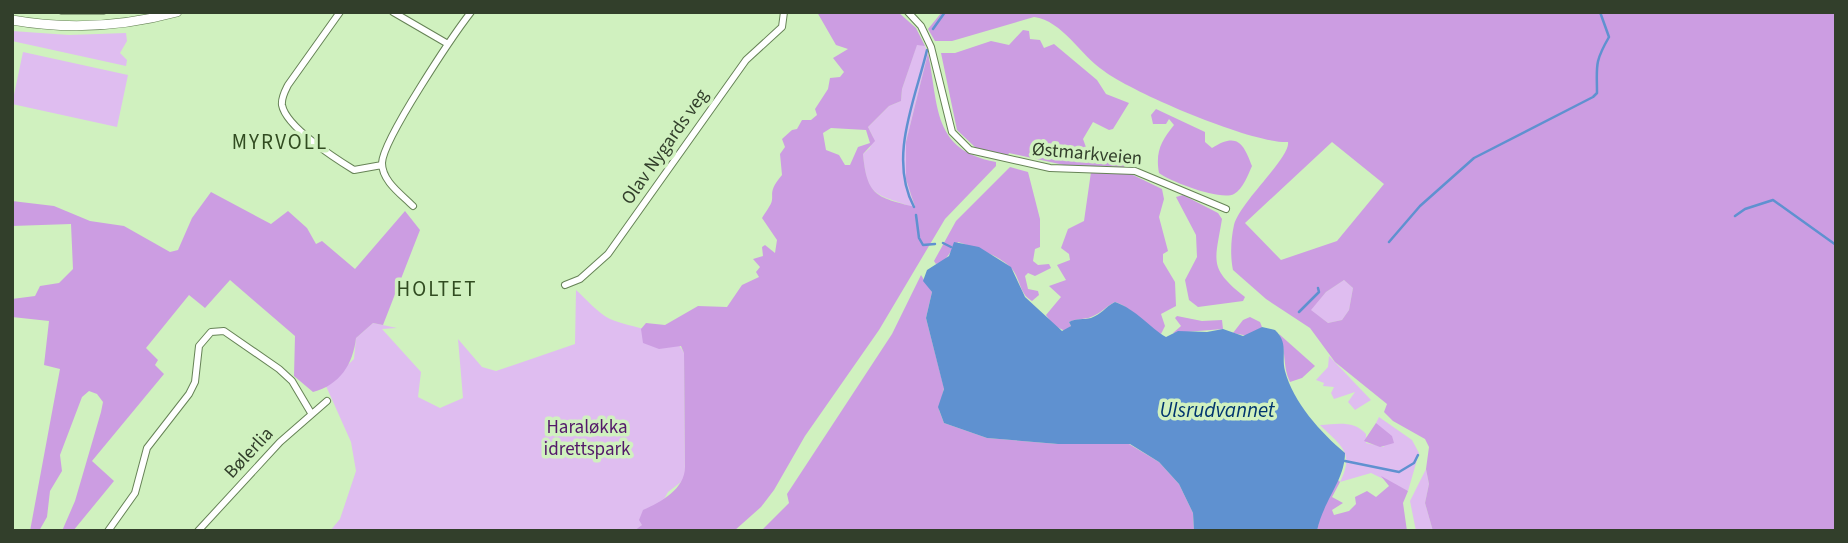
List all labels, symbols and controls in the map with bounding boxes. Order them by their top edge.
street label: Olav Nygards veg [615,83,715,210]
district label: MYRVOLL [232,127,328,157]
street label: Østmarkveien [1031,136,1143,172]
district label: HOLTET [397,274,477,304]
water label: Ulsrudvannet [1159,395,1276,425]
park label: Haraløkka idrettspark [544,414,631,463]
street label: Bølerlia [218,421,280,485]

